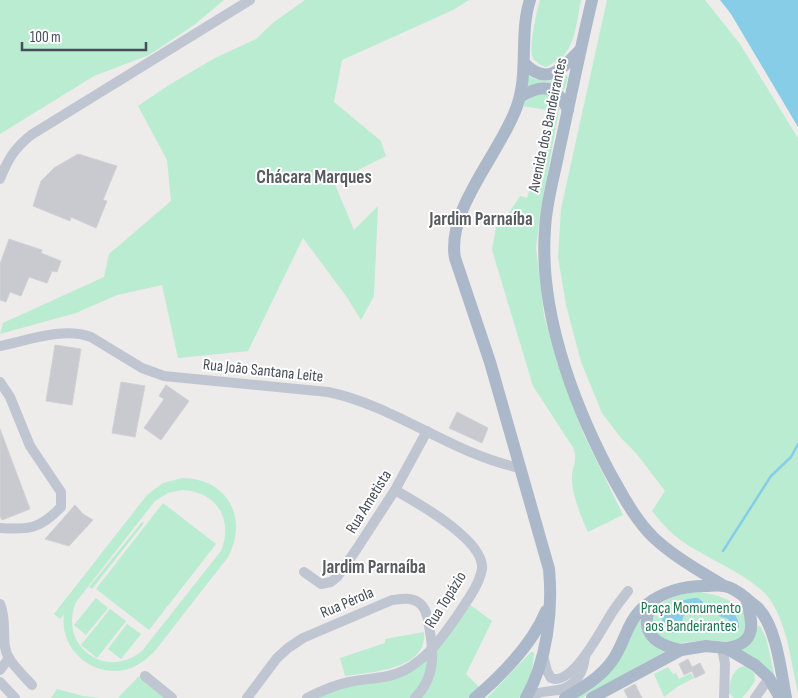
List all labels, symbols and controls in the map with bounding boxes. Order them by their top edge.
scale bar [22,20,146,52]
text: 100 m [30,28,61,47]
street label: Avenida dos Bandeirantes [524,56,572,195]
district label: Chácara Marques [256,166,372,189]
district label: Jardim Parnaíba [428,208,533,231]
street label: Rua João Santana Leite [202,355,324,387]
street label: Rua Ametista [342,467,396,537]
district label: Jardim Parnaíba [321,556,426,579]
street label: Rua Topázio [421,568,471,632]
street label: Rua Pérola [317,583,377,623]
park label: Praça Momumento aos Bandeirantes [641,599,741,636]

